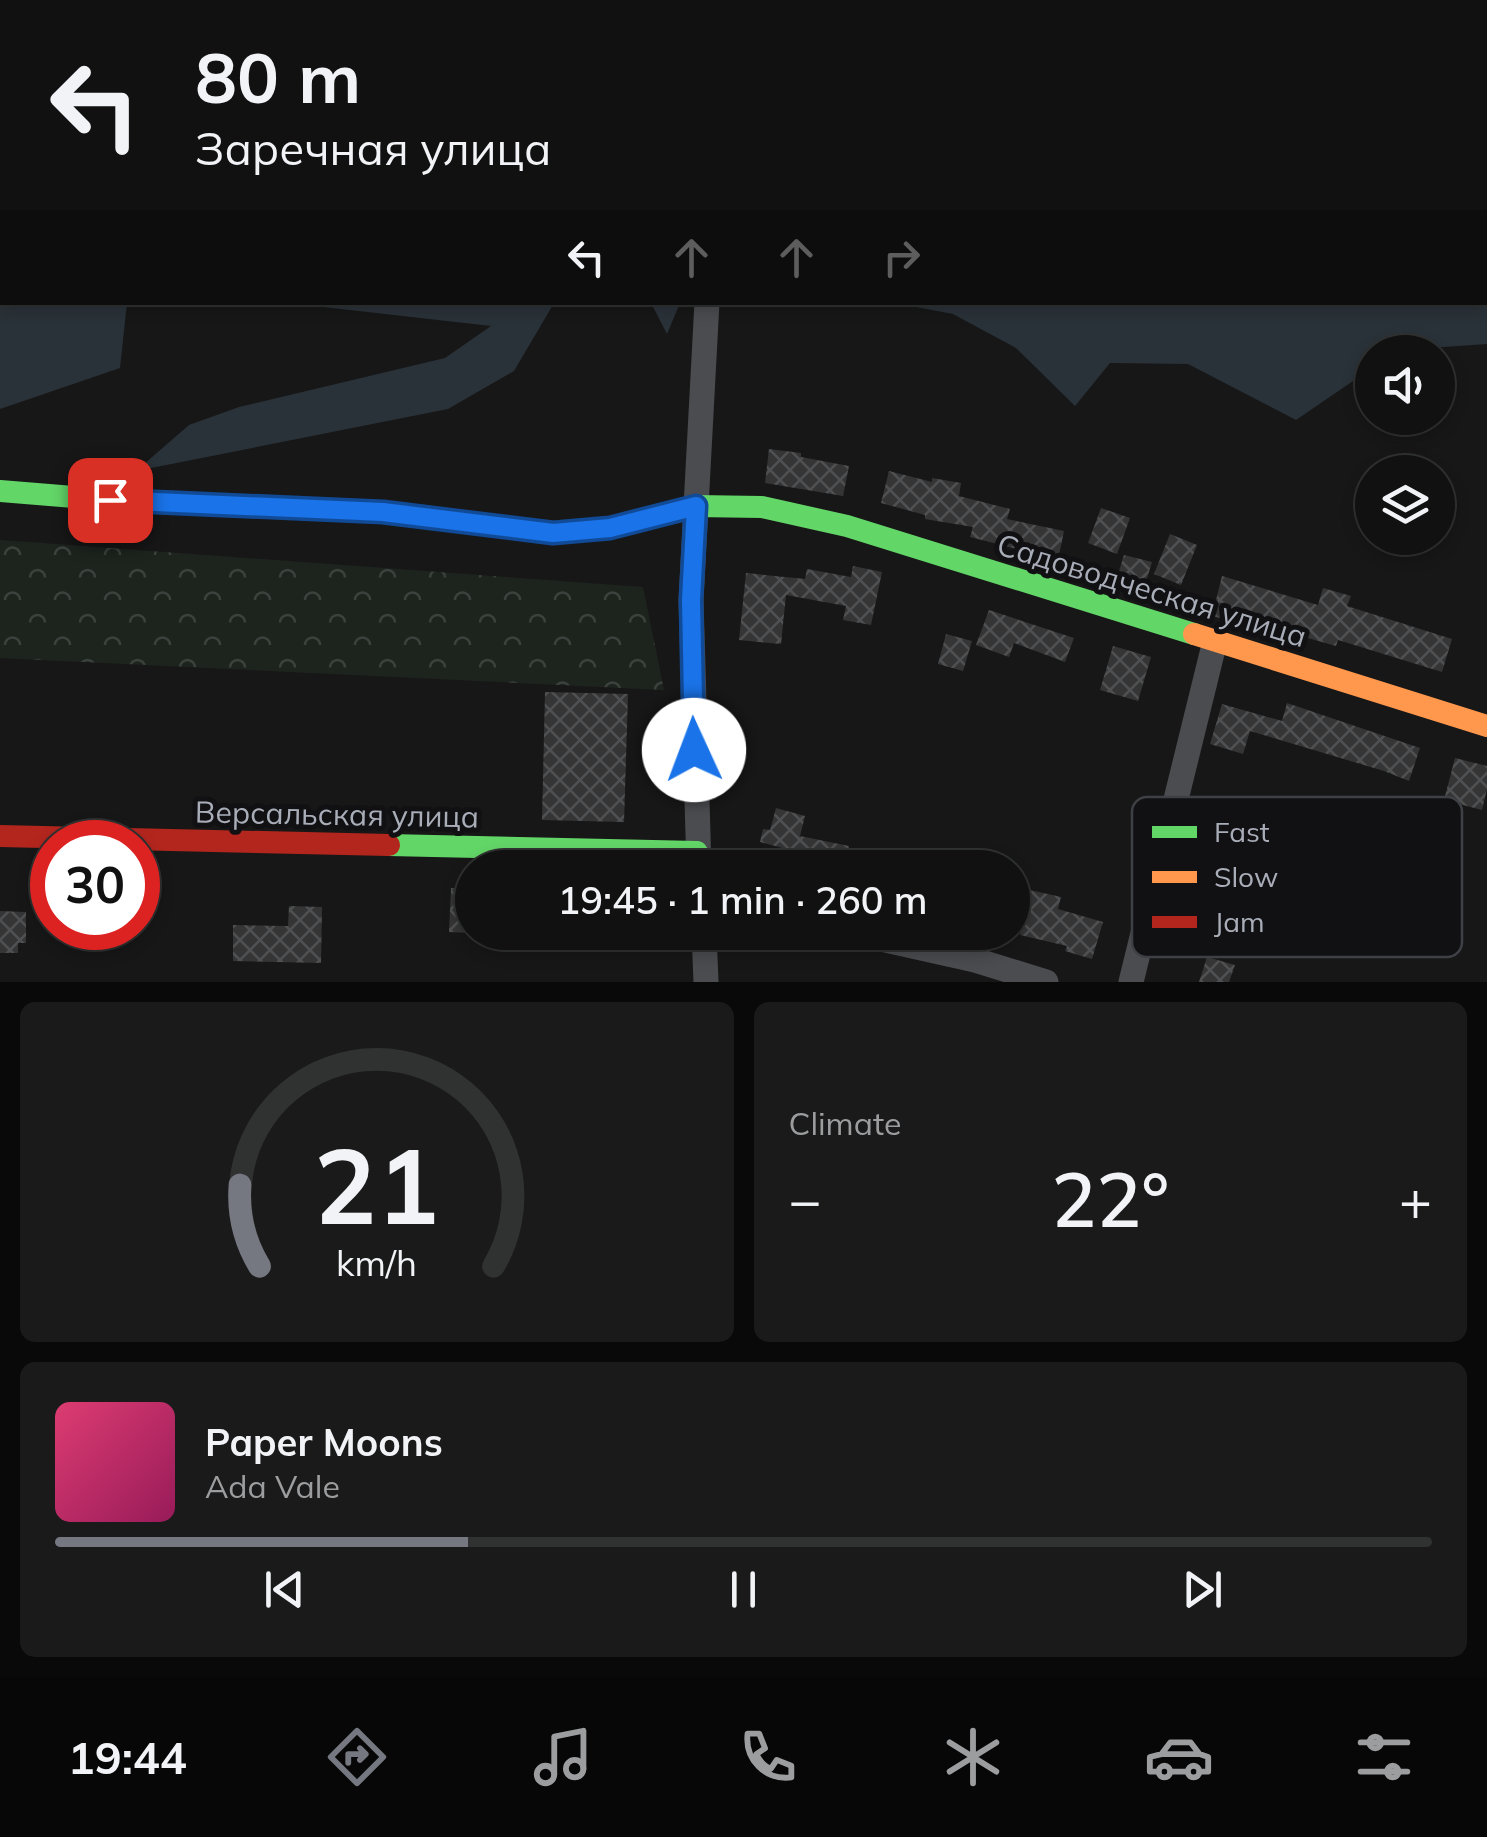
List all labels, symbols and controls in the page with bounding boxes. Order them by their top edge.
text: 80 m [195,33,361,121]
icon: left [30,40,160,170]
text: Заречная улица [195,120,552,176]
icon: left [559,230,614,285]
icon: ahead [664,230,719,285]
icon: ahead [769,230,824,285]
icon: right [874,230,929,285]
map controls [1355,335,1455,555]
button: sound [1355,335,1455,435]
button: layers [1355,455,1455,555]
pin [68,458,153,543]
icon: arrive [83,473,138,528]
street label: Садоводческая улица [993,525,1311,655]
position arrow [642,698,746,802]
street label: Версальская улица [195,793,479,835]
legend [1132,797,1462,957]
text: Fast [1214,814,1270,849]
speed limit sign: 30 [30,820,160,950]
text: Slow [1214,859,1278,894]
text: 19:45 · 1 min · 260 m [557,876,928,924]
text: Jam [1214,904,1265,939]
text: Climate [789,1103,901,1143]
text: 21 [314,1119,439,1250]
text: 22° [1051,1152,1169,1246]
text: − [789,1165,822,1234]
text: + [1399,1165,1432,1234]
text: km/h [336,1240,417,1285]
text: Paper Moons [205,1418,443,1466]
text: Ada Vale [205,1466,340,1506]
icon: previous [257,1562,312,1617]
icon: pause [716,1562,771,1617]
icon: next [1175,1562,1230,1617]
icon: directions [322,1722,392,1792]
icon: music [528,1722,598,1792]
icon: phone [733,1722,803,1792]
icon: climate [938,1722,1008,1792]
icon: car [1144,1722,1214,1792]
icon: filters [1349,1722,1419,1792]
text: 19:44 [68,1729,187,1785]

